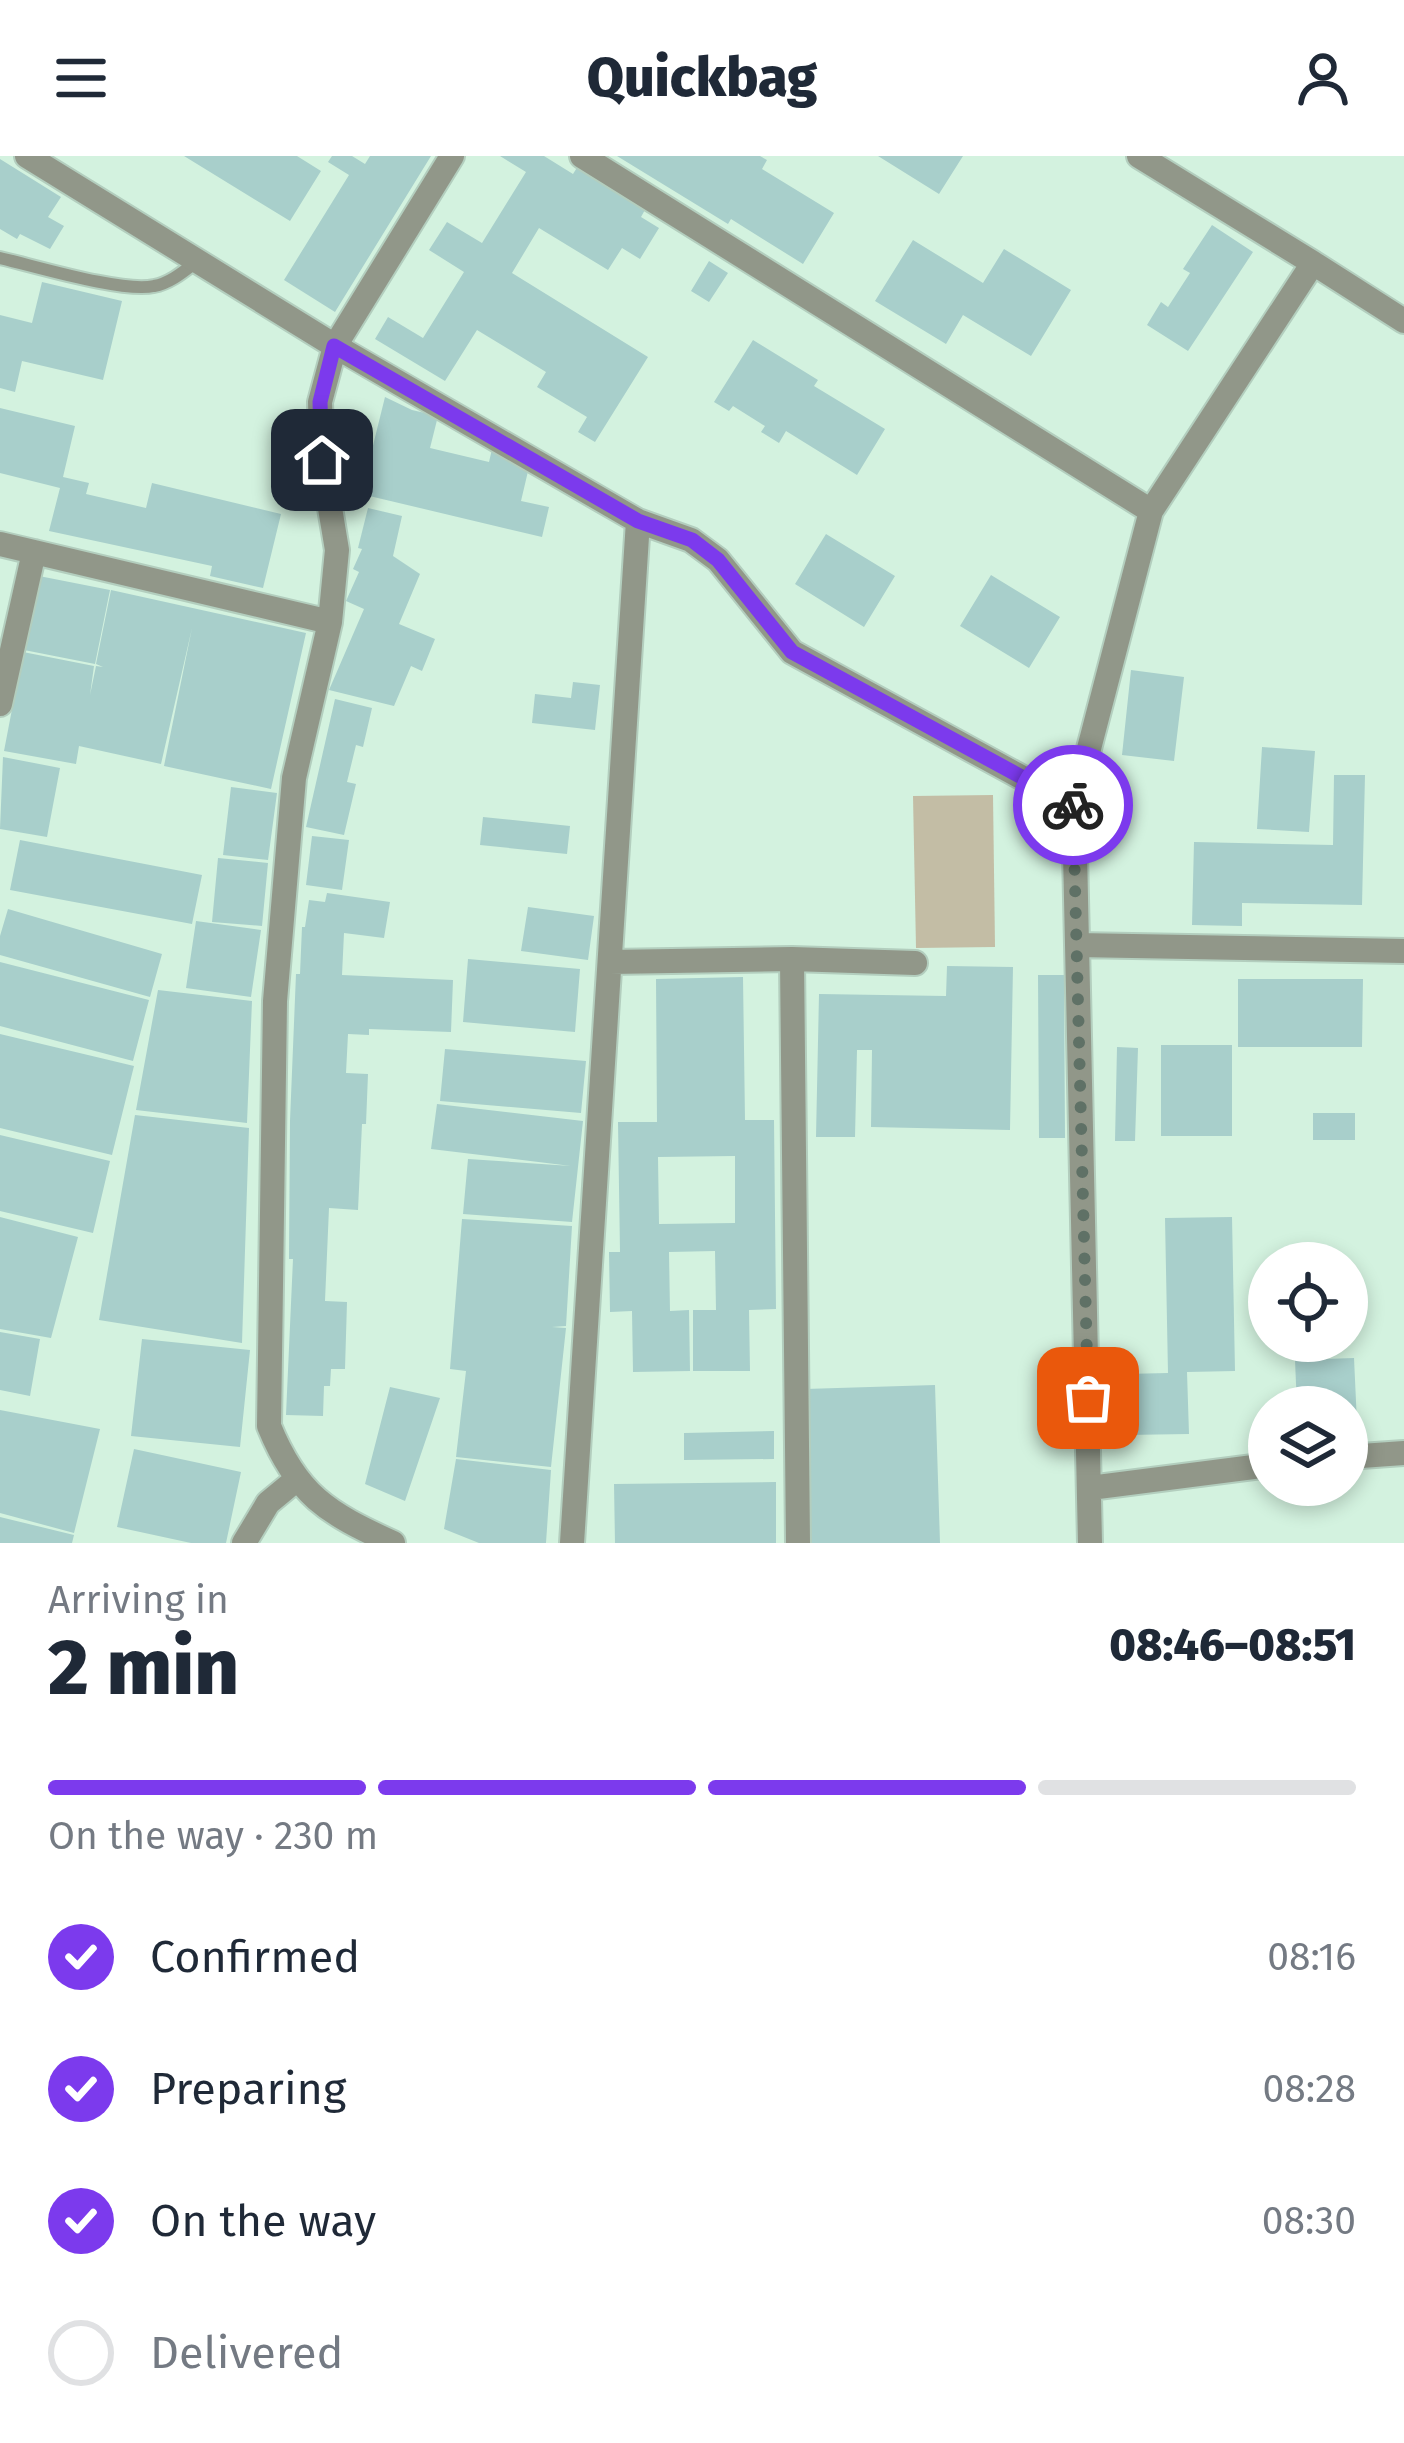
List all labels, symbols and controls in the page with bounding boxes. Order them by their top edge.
icon: menu [48,45,114,111]
icon: person [1290,45,1356,111]
text: Quickbag [587,46,817,110]
pin [271,409,373,511]
icon: home [289,427,355,493]
courier [1013,745,1133,865]
icon: bike [1040,772,1106,838]
map controls [1248,1242,1368,1506]
button: locate [1248,1242,1368,1362]
pin [1037,1347,1139,1449]
icon: bag [1055,1365,1121,1431]
button: layers [1248,1386,1368,1506]
text: Arriving in [48,1577,229,1623]
text: 08:46–08:51 [1109,1618,1356,1672]
text: 2 min [48,1621,239,1715]
text: On the way · 230 m [48,1813,378,1859]
icon: check [48,1924,114,1990]
text: Confirmed [150,1930,360,1984]
text: 08:16 [1267,1934,1356,1980]
icon: check [48,2056,114,2122]
text: Preparing [150,2062,346,2116]
text: 08:28 [1263,2066,1356,2112]
icon: check [48,2188,114,2254]
text: On the way [150,2194,376,2248]
text: 08:30 [1262,2198,1356,2244]
text: Delivered [150,2326,343,2380]

